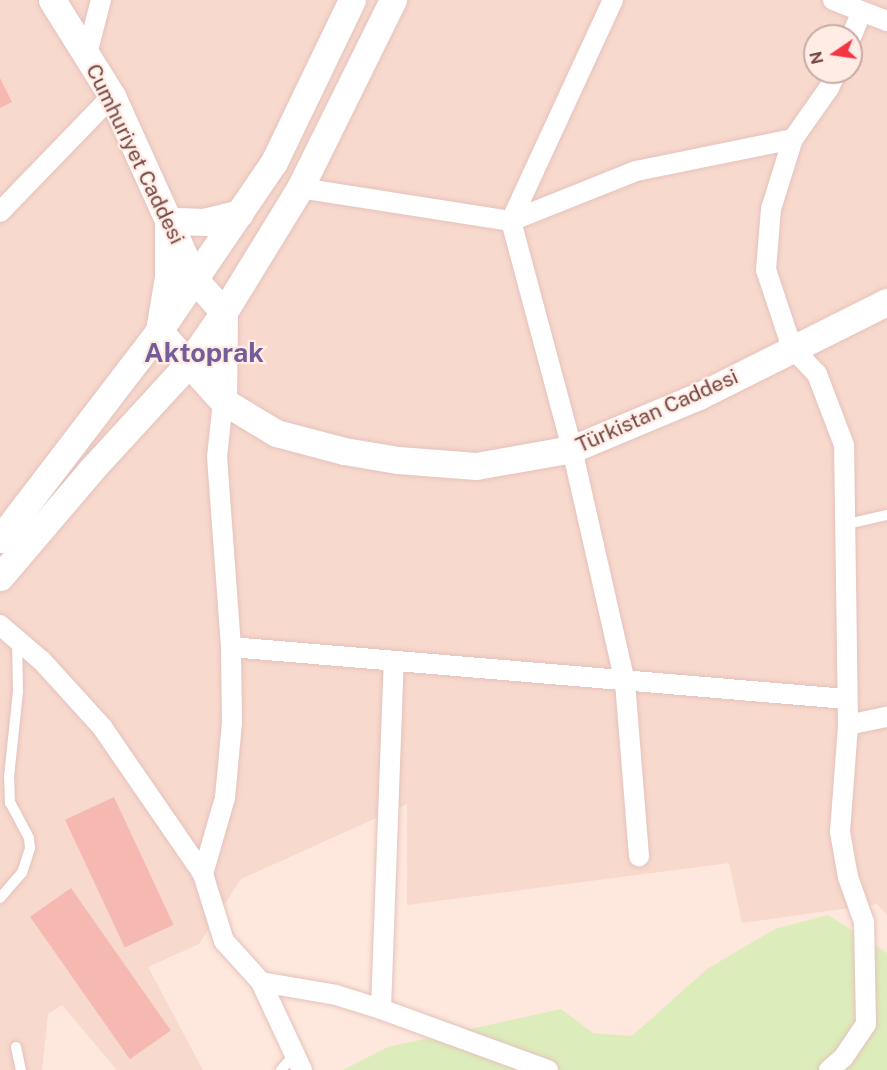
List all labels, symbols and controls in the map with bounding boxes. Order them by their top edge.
north arrow [803,24,863,84]
text: N [806,49,828,66]
street label: Cumhuriyet Caddesi [80,60,190,248]
district label: Aktoprak [144,337,264,369]
street label: Türkistan Caddesi [572,364,742,458]

